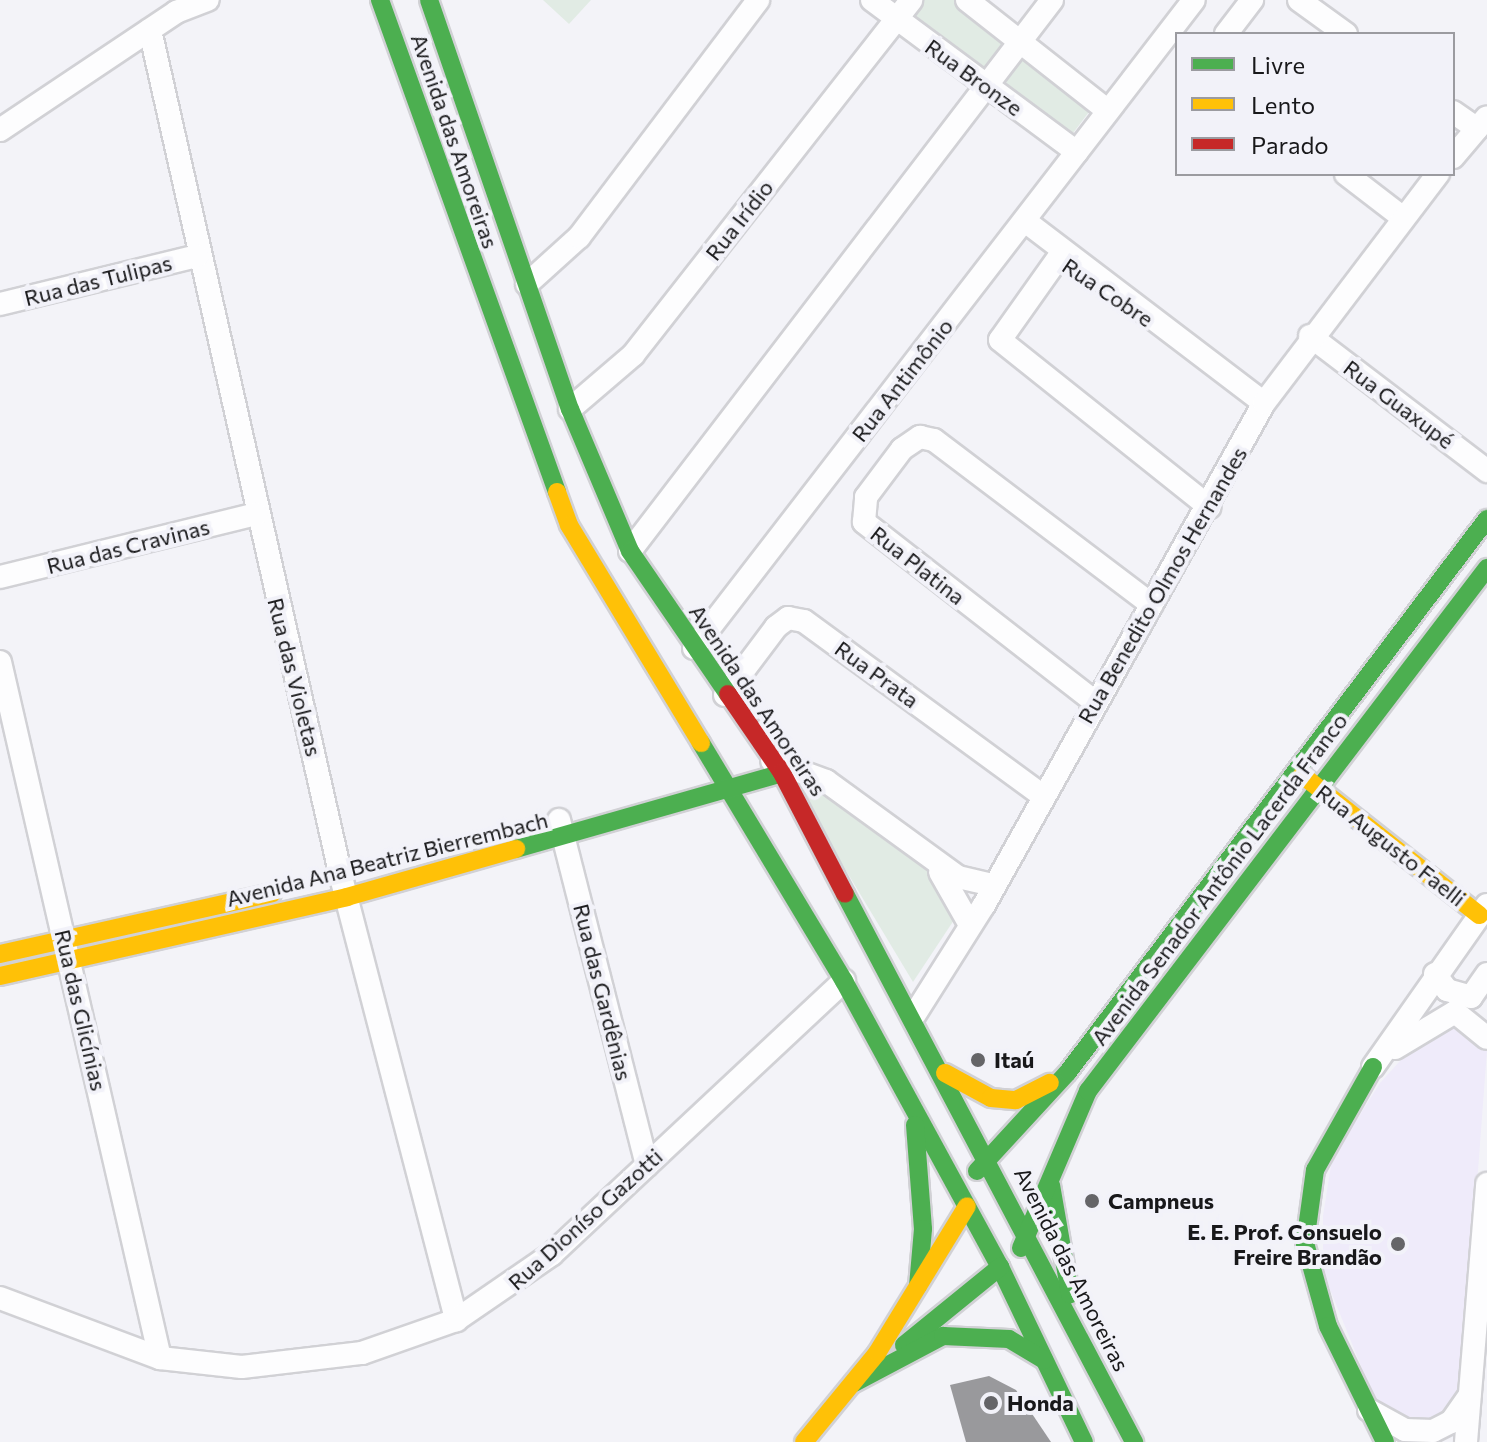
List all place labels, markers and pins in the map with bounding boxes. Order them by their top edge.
place label: Itaú [994,1047,1034,1073]
marker: Itaú [969,1051,987,1069]
place label: Campneus [1108,1188,1214,1214]
marker: Campneus [1083,1192,1101,1210]
place label: E. E. Prof. Consuelo Freire Brandão [1187,1218,1382,1270]
marker: E. E. Prof. Consuelo Freire Brandão [1389,1235,1407,1253]
place label: Honda [1007,1390,1074,1416]
marker: Honda [982,1394,1000,1412]

